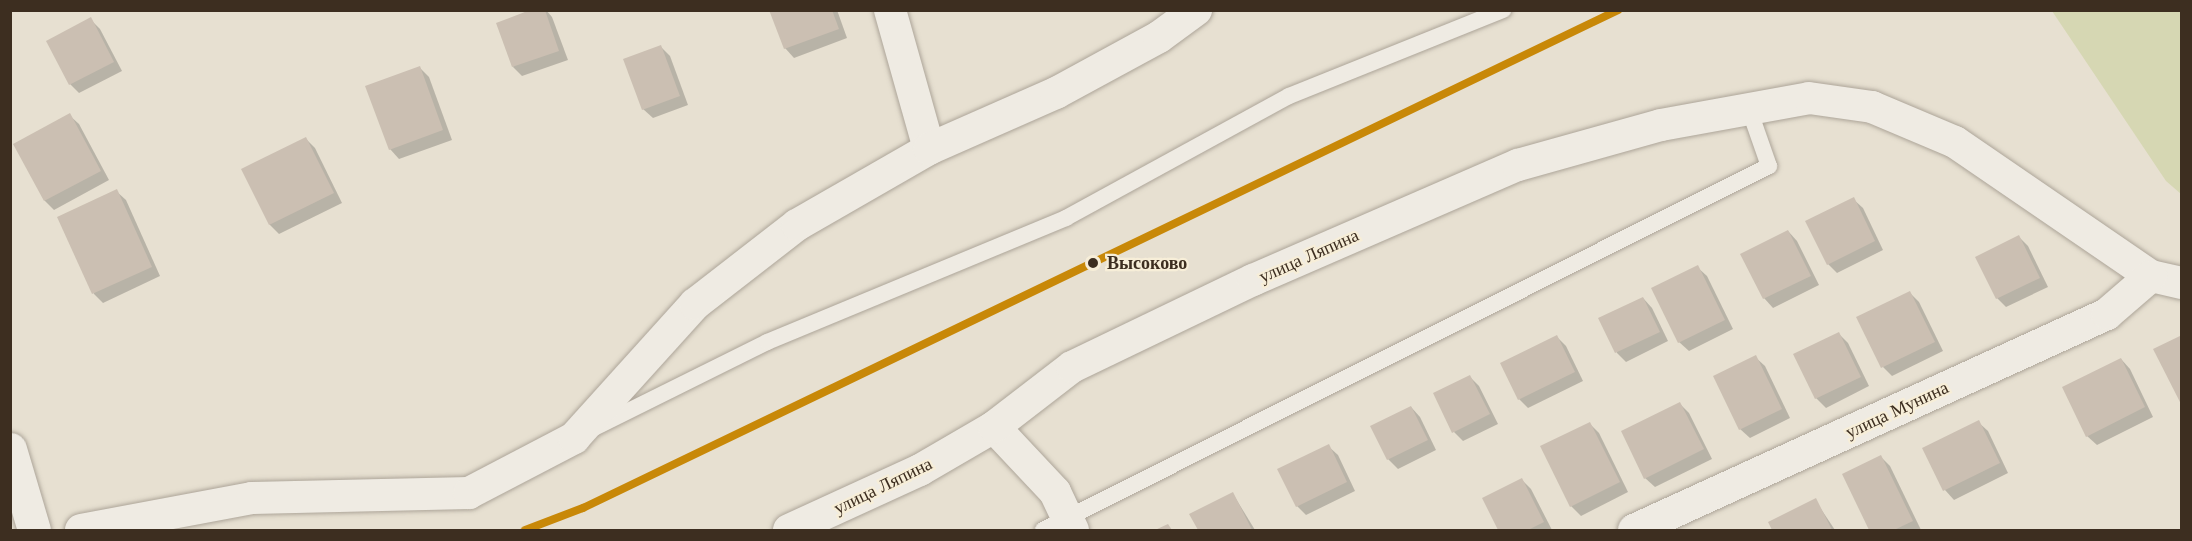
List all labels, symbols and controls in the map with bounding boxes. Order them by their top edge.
street label: улица Ляпина [1256,224,1362,288]
place label: Высоково [1107,252,1187,274]
marker: Высоково [1084,254,1102,272]
street label: улица Мунина [1842,377,1952,443]
street label: улица Ляпина [830,453,936,519]

